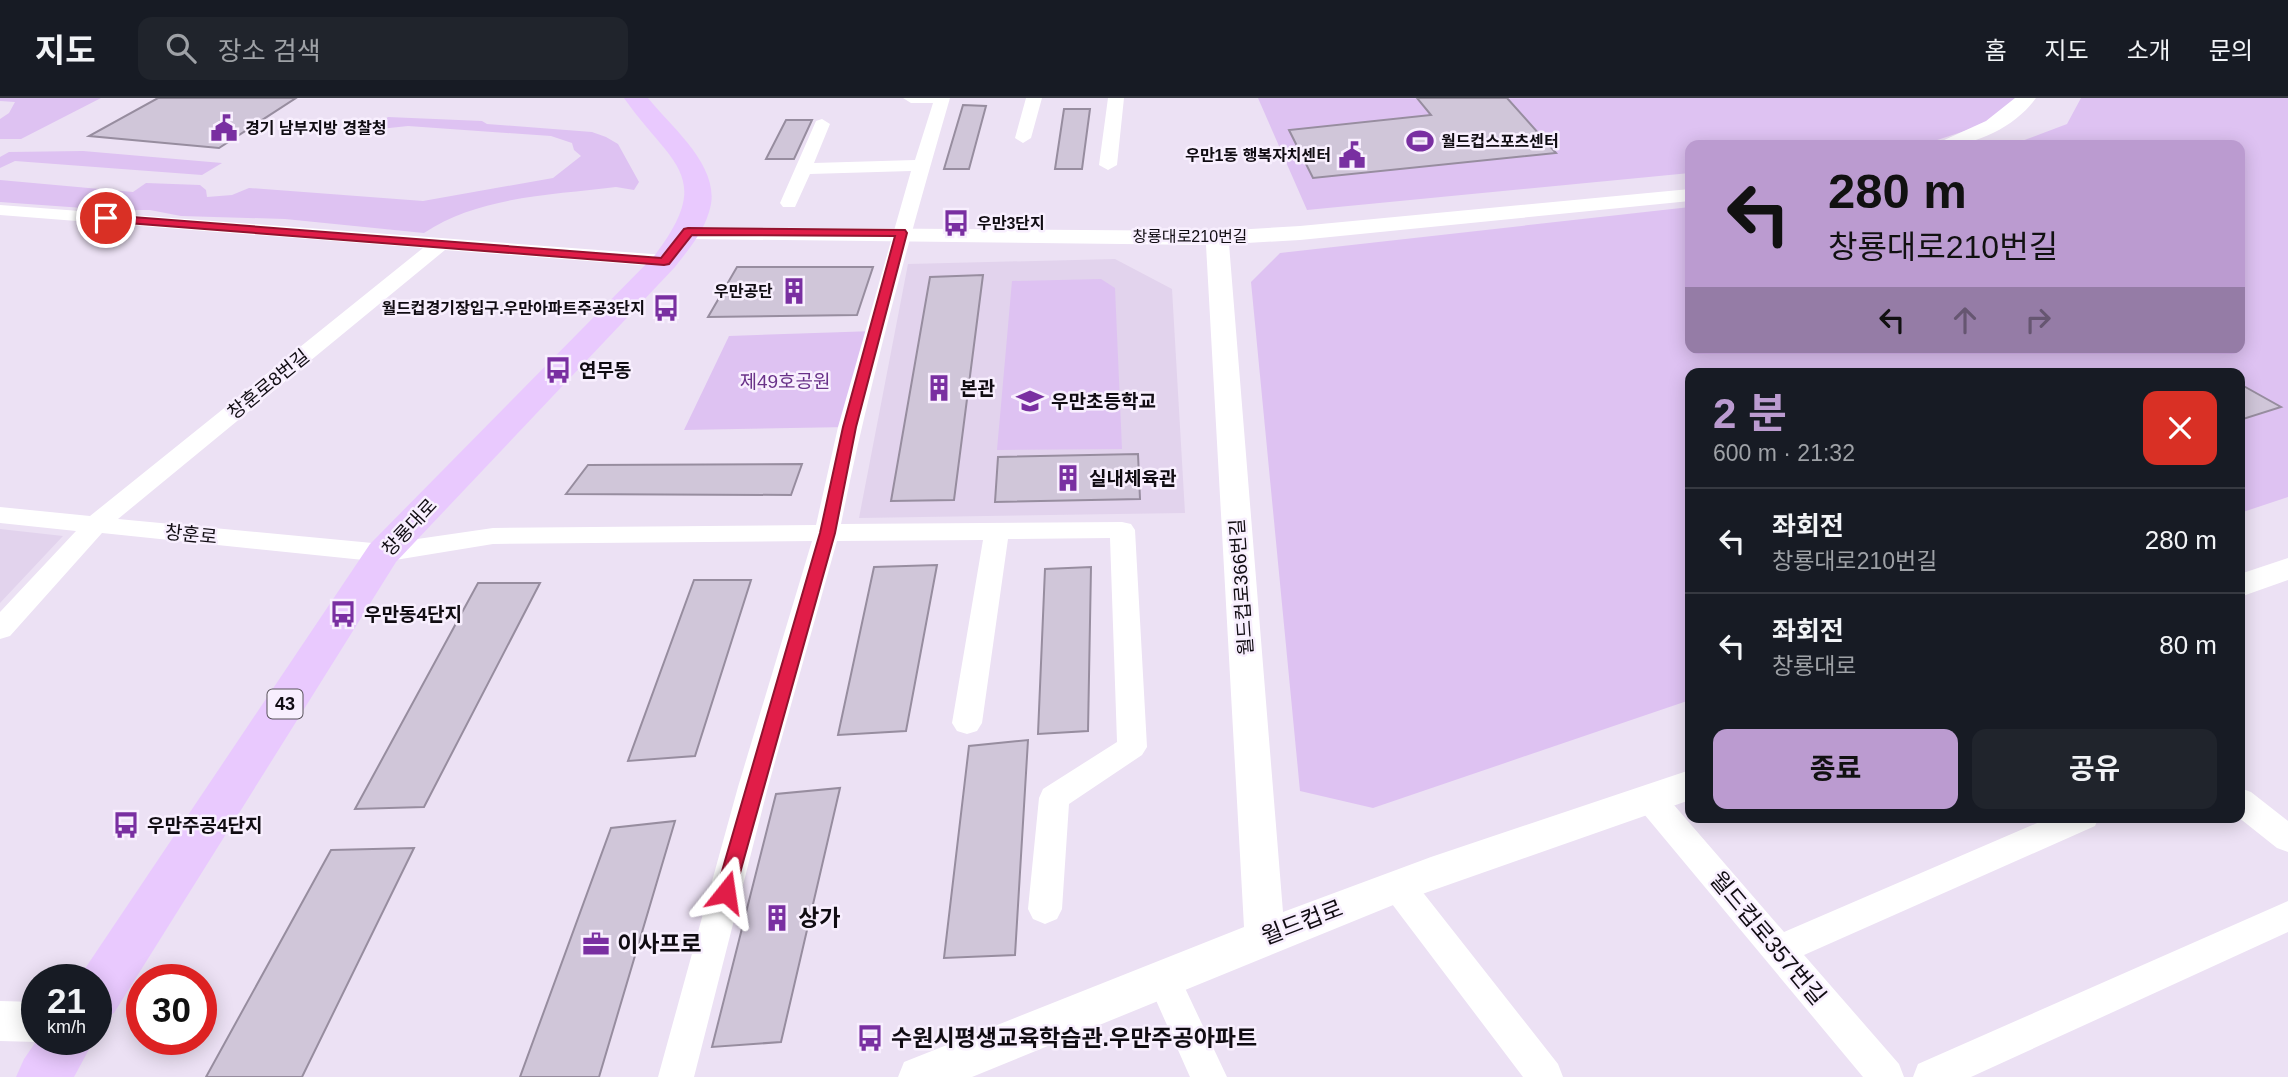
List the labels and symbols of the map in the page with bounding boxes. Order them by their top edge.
public building icon: 경기 남부지방 경찰청 [209,113,239,143]
place label: 경기 남부지방 경찰청 [245,120,386,137]
sports icon: 월드컵스포츠센터 [1405,126,1435,156]
place label: 월드컵스포츠센터 [1441,133,1559,150]
public building icon: 우만1동 행복자치센터 [1337,140,1367,170]
place label: 우만1동 행복자치센터 [1185,147,1331,164]
pin [76,188,136,248]
bus stop icon: 우만3단지 [941,208,971,238]
place label: 우만3단지 [977,215,1045,232]
street label: 창룡대로210번길 [1132,228,1248,245]
building icon: 우만공단 [779,276,809,306]
place label: 우만공단 [714,283,773,300]
bus stop icon: 월드컵경기장입구.우만아파트주공3단지 [651,293,681,323]
place label: 월드컵경기장입구.우만아파트주공3단지 [381,300,645,317]
street label: 창훈로8번길 [224,345,313,423]
bus stop icon: 연무동 [543,355,573,385]
place label: 연무동 [579,360,631,381]
park label: 제49호공원 [739,371,831,392]
building icon: 본관 [924,373,954,403]
place label: 본관 [960,378,995,399]
school or university icon: 우만초등학교 [1015,386,1045,416]
place label: 우만초등학교 [1051,391,1156,412]
building icon: 실내체육관 [1053,463,1083,493]
place label: 실내체육관 [1089,468,1177,489]
street label: 창룡대로 [378,495,441,560]
street label: 월드컵로366번길 [1226,518,1257,656]
street label: 창훈로 [164,521,218,548]
bus stop icon: 우만동4단지 [328,599,358,629]
place label: 우만동4단지 [364,604,462,625]
road number: 43 [268,690,302,718]
bus stop icon: 우만주공4단지 [111,810,141,840]
place label: 우만주공4단지 [147,815,262,836]
position arrow [689,855,763,929]
street label: 월드컵로357번길 [1705,866,1831,1010]
street label: 월드컵로 [1258,895,1346,949]
building icon: 상가 [762,903,792,933]
place label: 상가 [798,905,840,931]
office icon: 이사프로 [581,929,611,959]
place label: 이사프로 [617,931,702,957]
speed limit sign: 30 [126,964,217,1055]
bus stop icon: 수원시평생교육학습관.우만주공아파트 [855,1023,885,1053]
place label: 수원시평생교육학습관.우만주공아파트 [891,1025,1257,1051]

